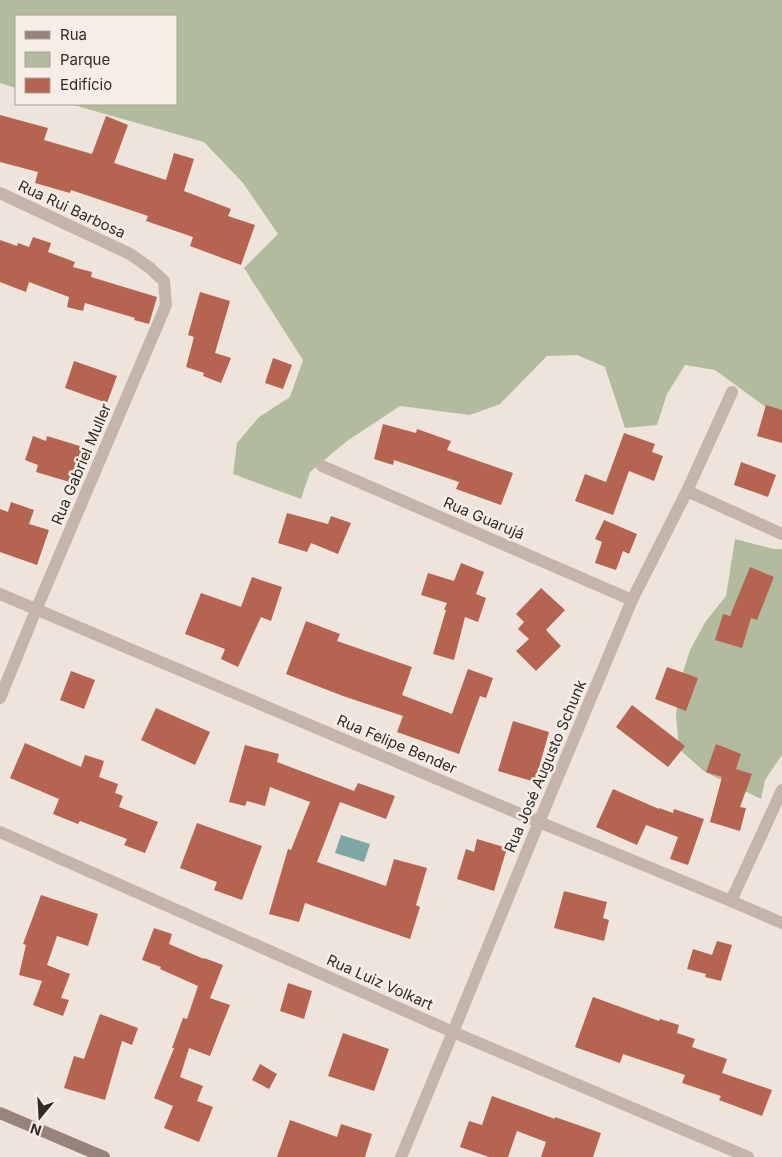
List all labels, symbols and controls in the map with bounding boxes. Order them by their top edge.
legend [15,15,178,105]
text: Rua [60,25,87,44]
text: Parque [60,50,110,69]
text: Edifício [60,75,112,94]
street label: Rua Rui Barbosa [15,176,129,242]
street label: Rua Gabriel Muller [47,400,115,528]
street label: Rua Guarujá [441,492,527,544]
street label: Rua José Augusto Schunk [500,676,590,855]
street label: Rua Felipe Bender [334,710,460,778]
street label: Rua Luiz Volkart [324,950,436,1014]
north arrow [15,1092,65,1142]
text: N [28,1120,44,1140]

